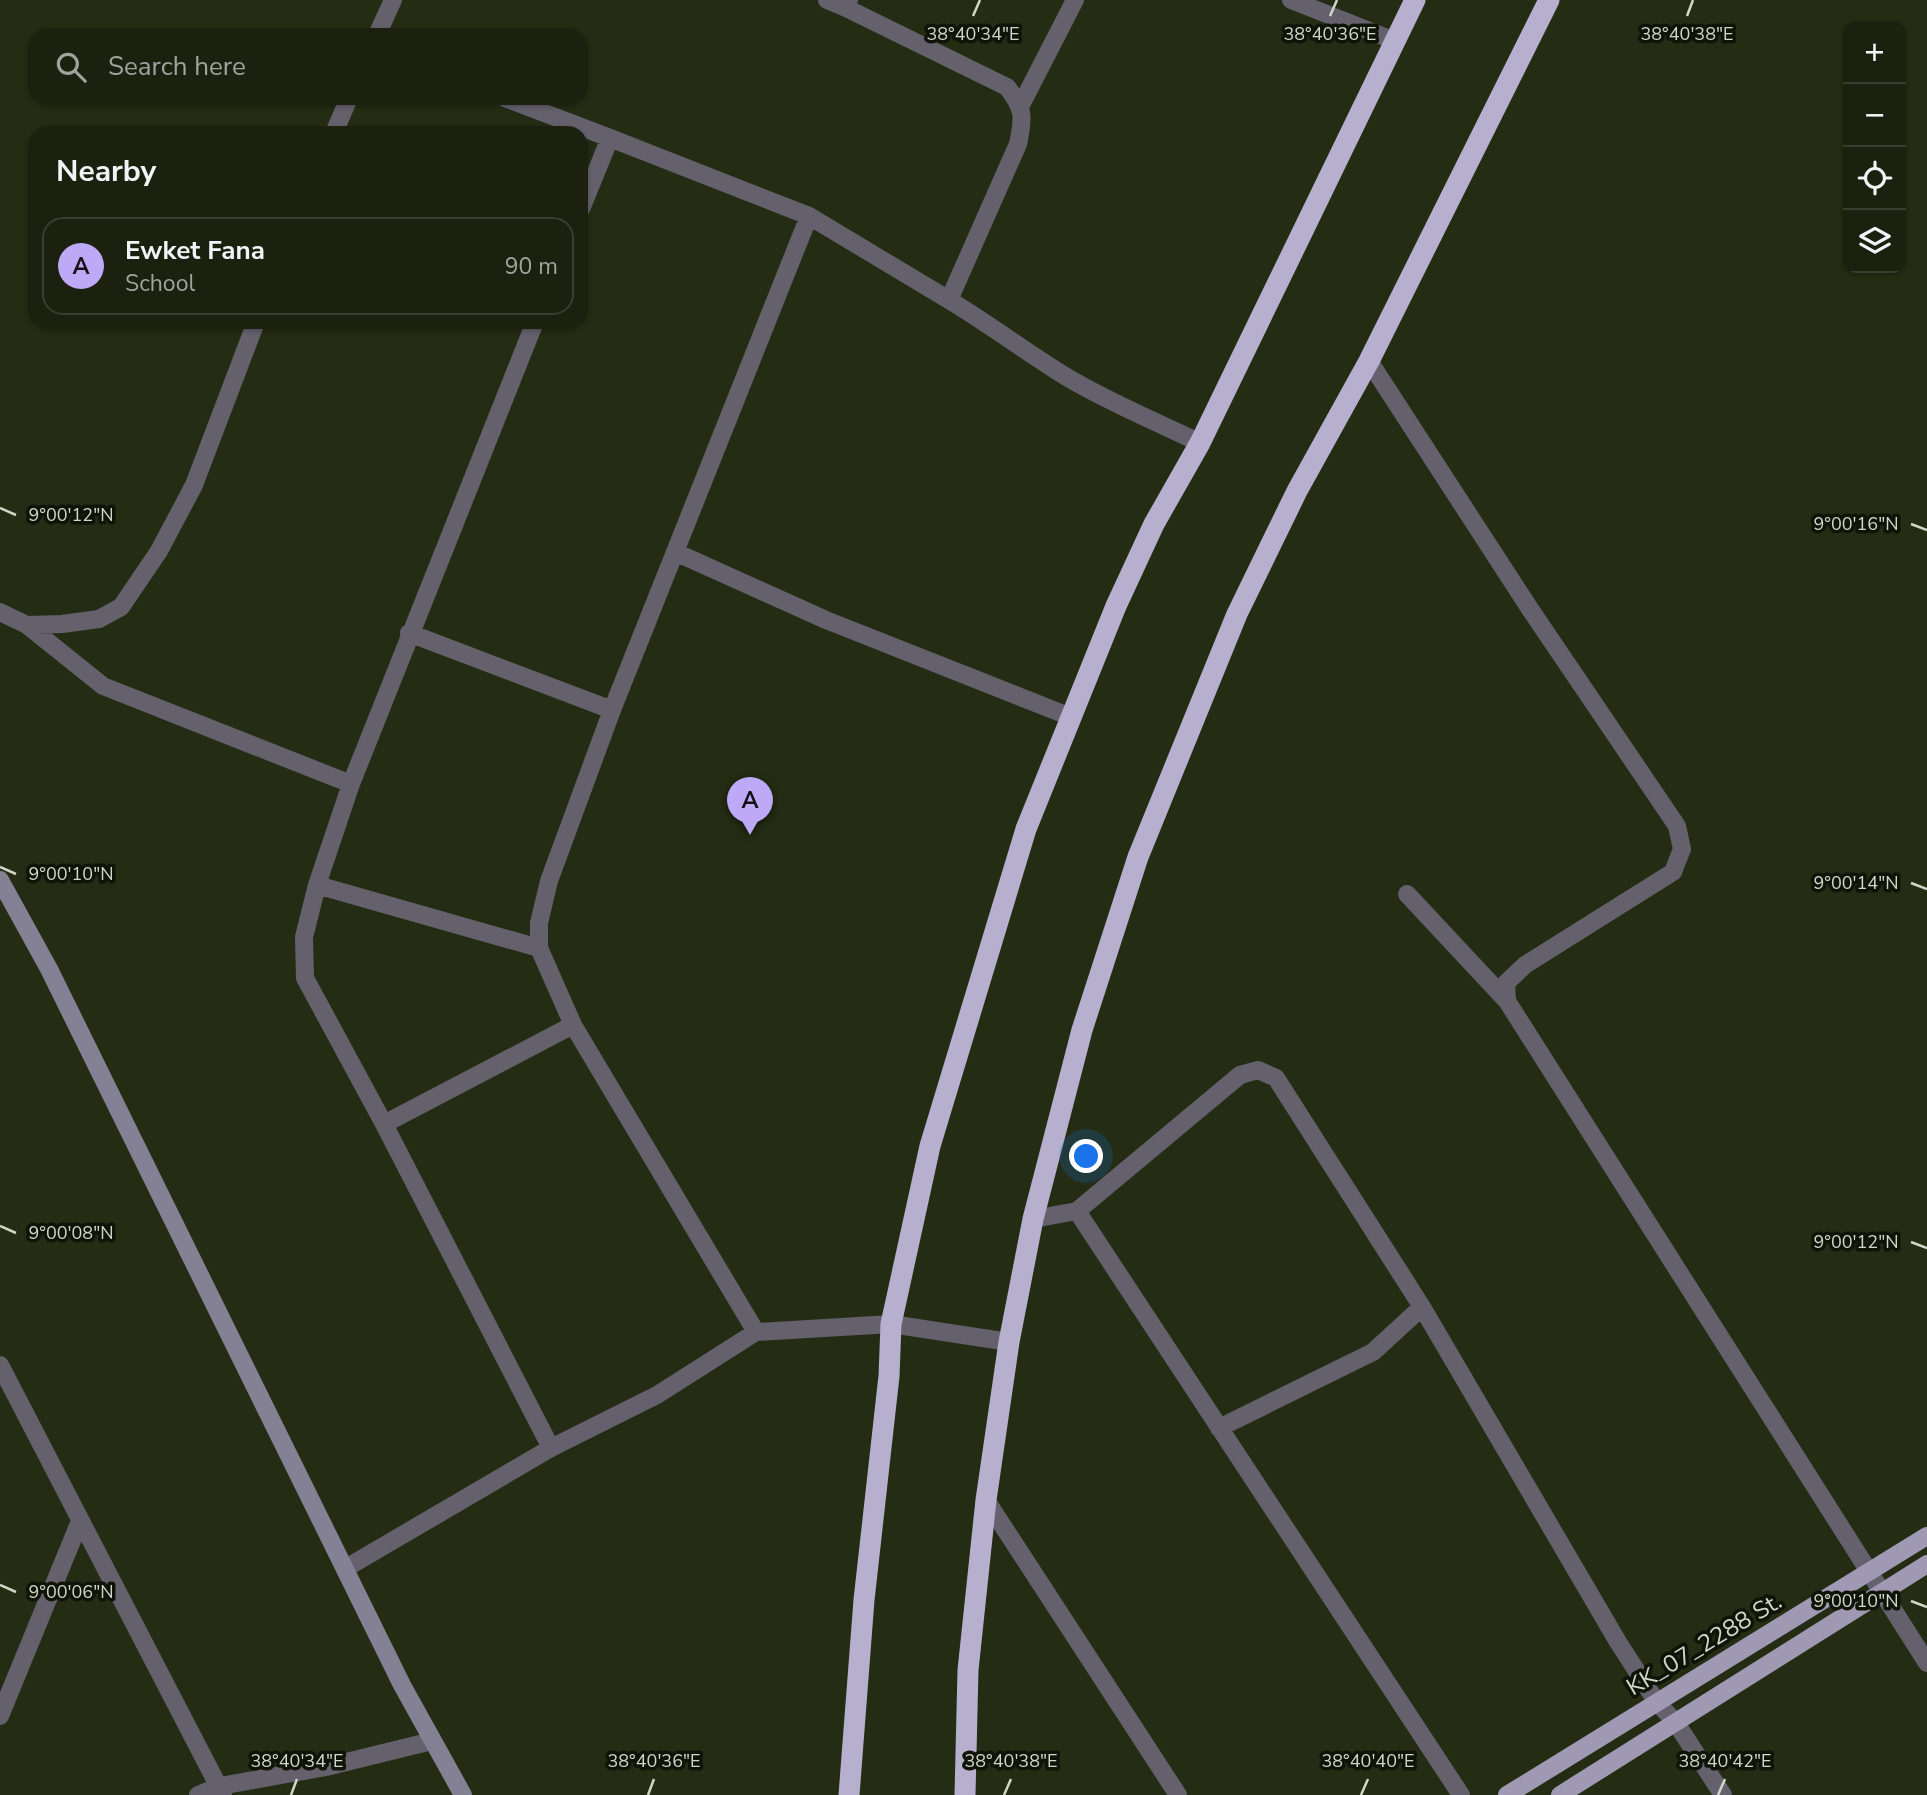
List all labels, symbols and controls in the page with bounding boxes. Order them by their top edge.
map controls [1843,21,1906,273]
button: + [1843,21,1906,84]
text: 38°40'34"E [927,22,1020,46]
text: 38°40'36"E [1284,22,1377,46]
text: 38°40'38"E [1641,22,1734,46]
search box [28,28,588,105]
icon: search [52,48,90,86]
text: Search here [108,49,246,84]
button: − [1843,84,1906,147]
button: locate [1843,147,1906,210]
text: Nearby [56,151,156,192]
button: layers [1843,210,1906,273]
text: Ewket Fana [125,233,265,268]
text: A [72,251,90,282]
text: 90 m [505,251,558,282]
text: School [125,268,195,299]
text: 9°00'12"N [28,503,114,527]
text: 9°00'16"N [1813,512,1899,536]
pin: A [727,777,773,835]
text: 9°00'10"N [28,862,114,886]
text: 9°00'14"N [1813,871,1899,895]
your location [1069,1139,1103,1173]
text: 9°00'08"N [28,1221,114,1245]
text: 9°00'12"N [1813,1230,1899,1254]
text: 9°00'06"N [28,1580,114,1604]
street label: KK_07_2288 St. [1620,1585,1788,1703]
text: 9°00'10"N [1813,1589,1899,1613]
text: 38°40'34"E [251,1749,344,1773]
text: 38°40'36"E [608,1749,701,1773]
text: 38°40'38"E [965,1749,1058,1773]
text: 38°40'40"E [1322,1749,1415,1773]
text: 38°40'42"E [1679,1749,1772,1773]

